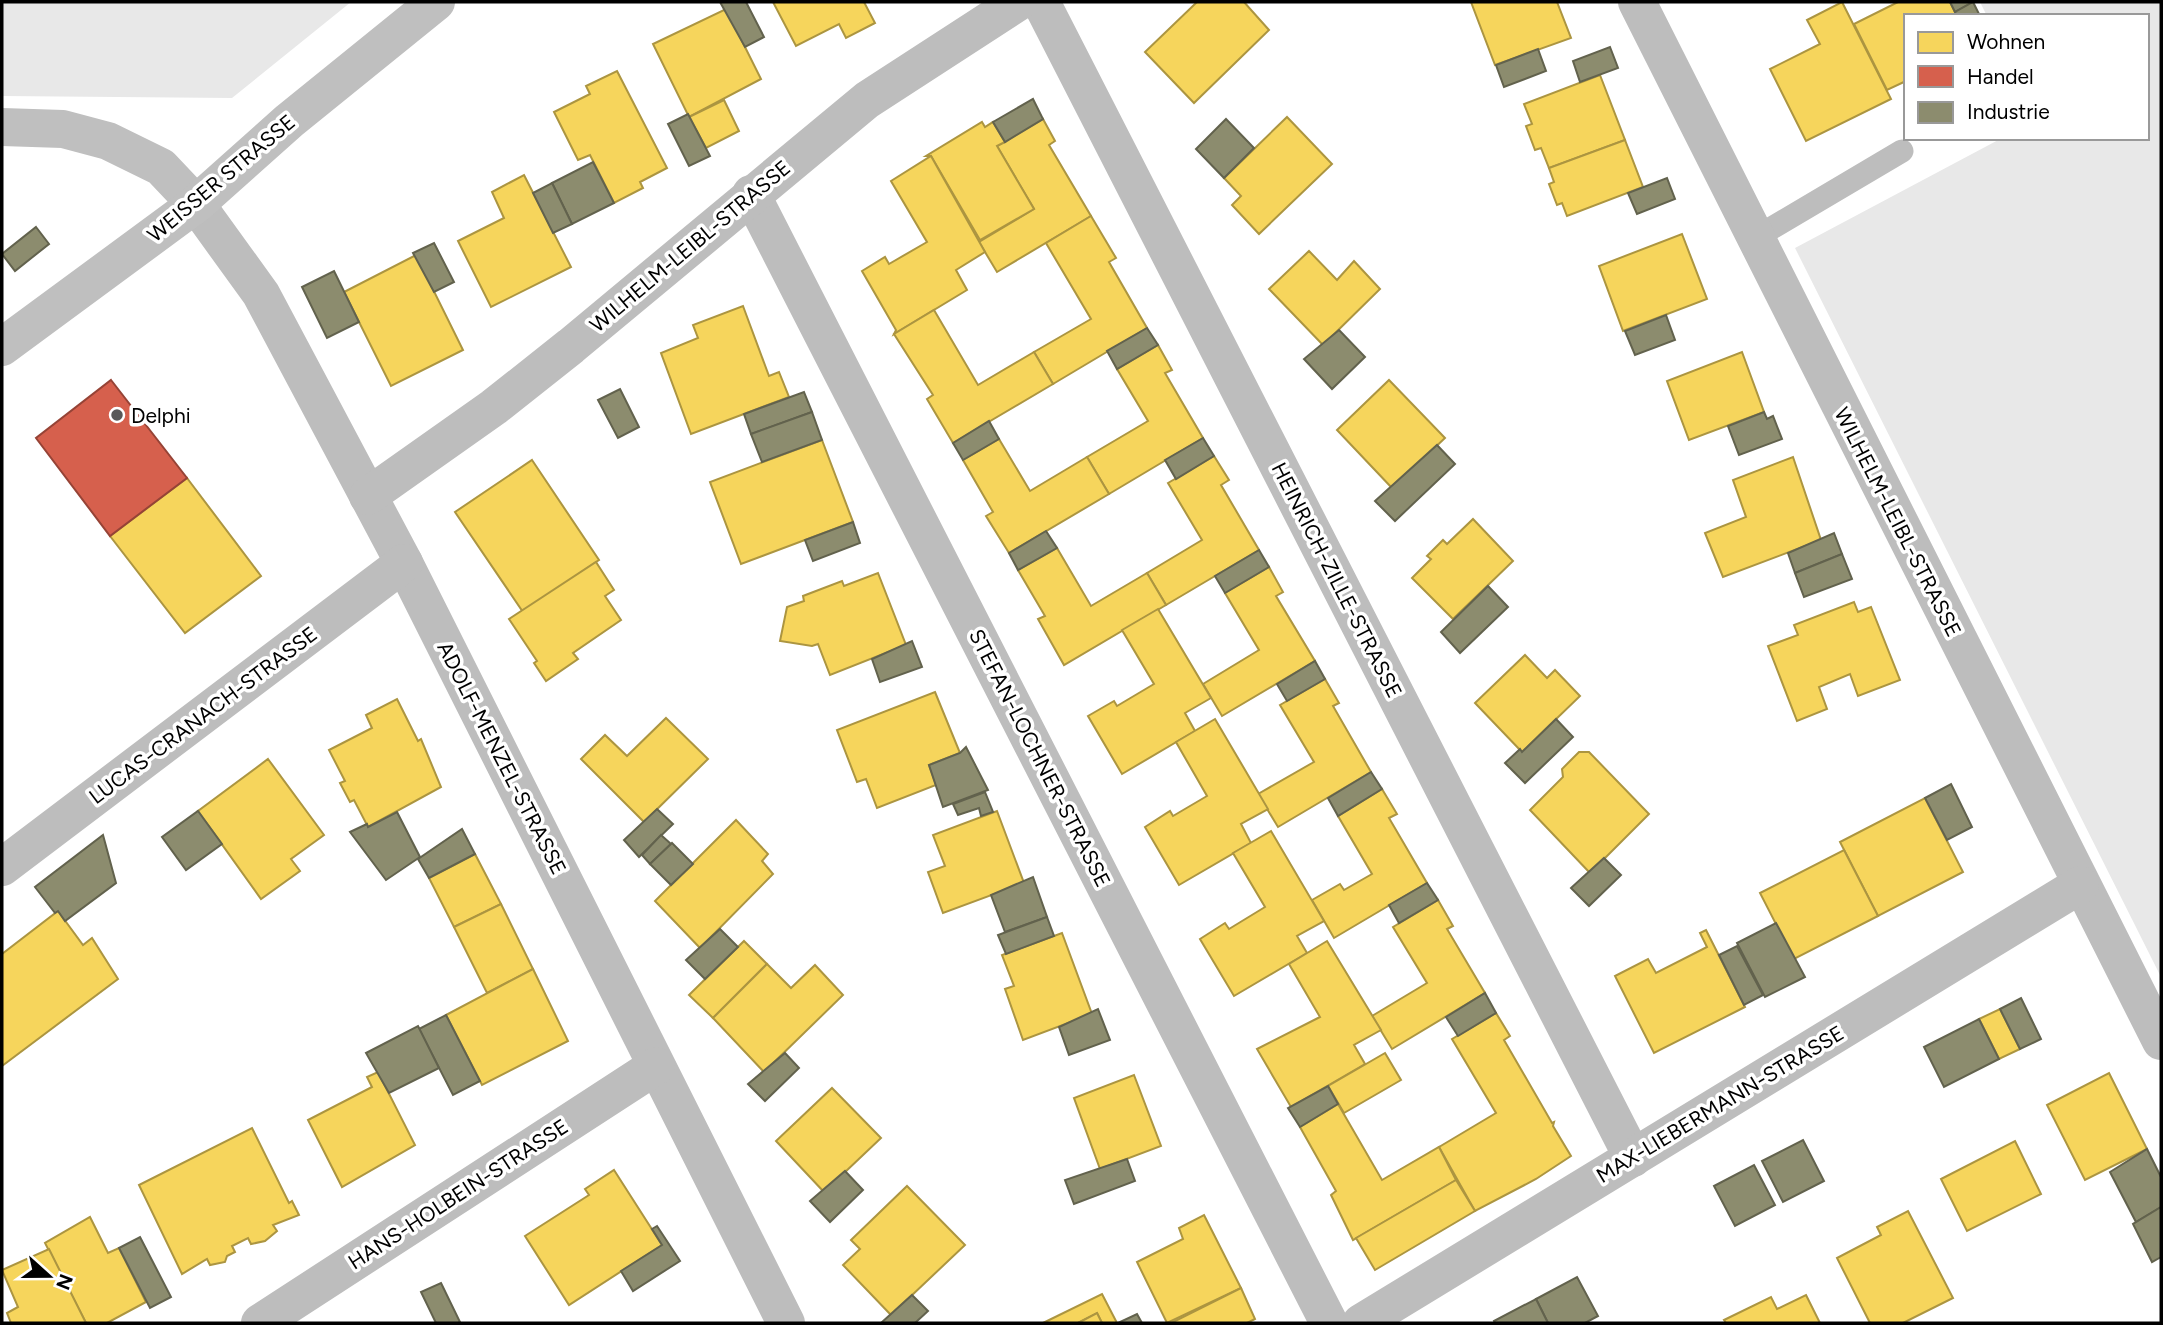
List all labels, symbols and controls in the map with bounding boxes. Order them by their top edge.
legend [1904,14,2149,140]
text: Wohnen [1967,29,2045,54]
text: Handel [1967,64,2034,89]
text: Industrie [1967,99,2050,124]
street label: WEISSER STRASSE [142,109,300,247]
street label: WILHELM-LEIBL-STRASSE [585,155,795,337]
place label: Delphi [131,403,191,428]
street label: WILHELM-LEIBL-STRASSE [1829,403,1967,641]
marker: Delphi [109,407,125,423]
street label: HEINRICH-ZILLE-STRASSE [1267,458,1407,702]
street label: LUCAS-CRANACH-STRASSE [84,621,322,809]
street label: STEFAN-LOCHNER-STRASSE [964,625,1116,891]
street label: ADOLF-MENZEL-STRASSE [432,637,572,879]
street label: MAX-LIEBERMANN-STRASSE [1592,1020,1848,1188]
street label: HANS-HOLBEIN-STRASSE [343,1114,573,1274]
north arrow [14,1241,84,1311]
text: N [51,1271,78,1293]

